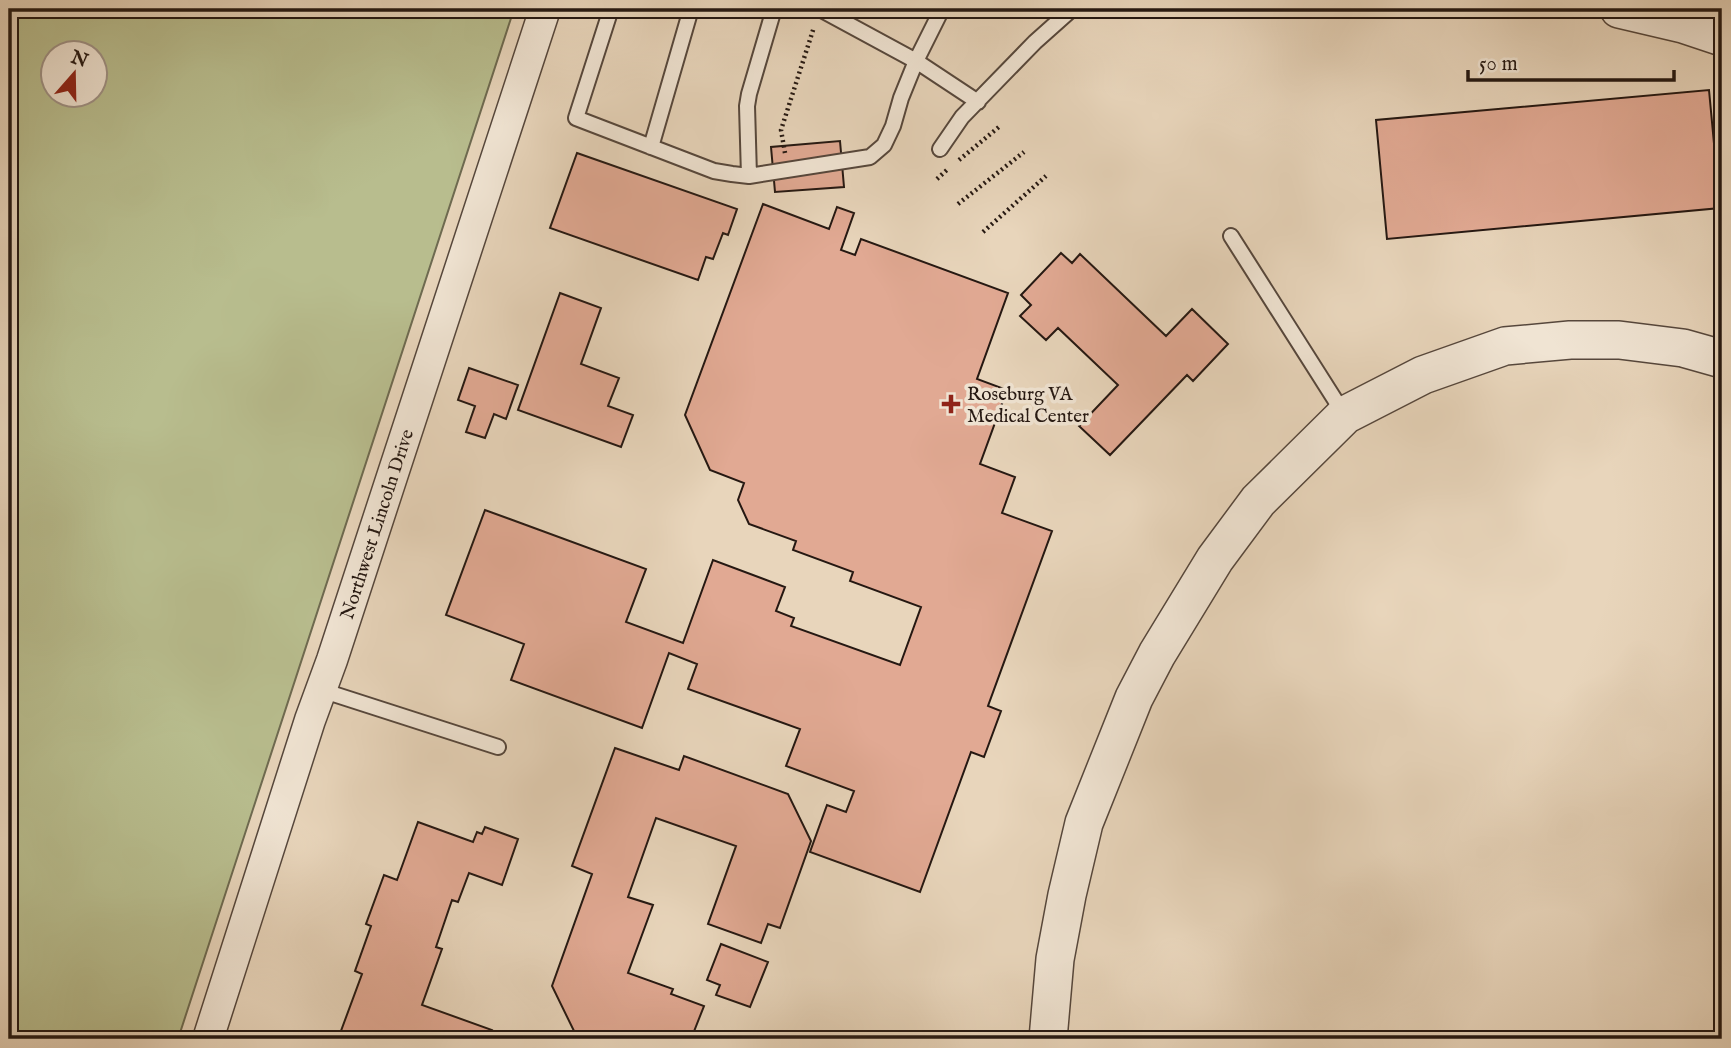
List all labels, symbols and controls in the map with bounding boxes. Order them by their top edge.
north arrow [38,38,108,108]
scale bar [1468,38,1675,82]
text: N [66,45,91,74]
text: 50 m [1479,51,1518,78]
place label: Roseburg VA Medical Center [967,383,1089,429]
marker: Roseburg VA Medical Center [941,394,961,414]
street label: Northwest Lincoln Drive [336,426,420,623]

